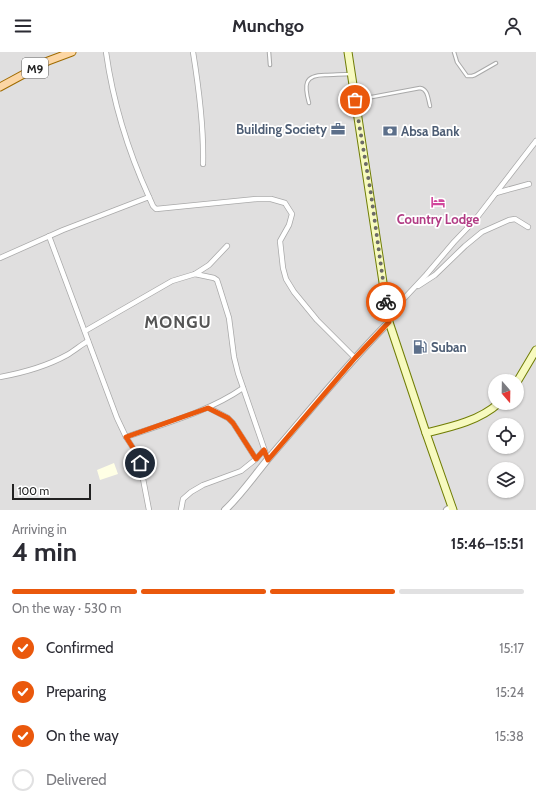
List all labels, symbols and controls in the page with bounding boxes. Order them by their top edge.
icon: menu [12,15,34,37]
text: Munchgo [232,15,304,37]
icon: person [502,15,524,37]
road number: M9 [22,58,48,78]
pin [338,83,372,117]
icon: bag [344,89,366,111]
place label: Building Society [236,121,327,137]
office icon: Building Society [330,121,346,137]
bank icon: Absa Bank [382,123,398,139]
place label: Absa Bank [401,123,460,139]
hotel icon: Country Lodge [430,194,446,210]
place label: Country Lodge [397,211,480,227]
courier [366,282,406,322]
icon: bike [375,291,397,313]
district label: MONGU [144,312,212,332]
fuel station icon: Suban [412,339,428,355]
place label: Suban [431,339,467,355]
north arrow [488,374,524,410]
map controls [488,374,524,498]
button: locate [488,418,524,454]
pin [123,446,157,480]
icon: home [129,452,151,474]
button: layers [488,462,524,498]
scale bar [12,482,91,501]
text: 100 m [18,484,49,498]
text: Arriving in [12,521,67,537]
text: 15:46–15:51 [451,535,524,553]
text: 4 min [12,536,77,568]
text: On the way · 530 m [12,600,121,616]
icon: check [12,637,34,659]
text: Confirmed [46,639,114,657]
text: 15:17 [499,640,524,656]
icon: check [12,681,34,703]
text: Preparing [46,683,106,701]
text: 15:24 [496,684,524,700]
icon: check [12,725,34,747]
text: On the way [46,727,119,745]
text: 15:38 [495,728,524,744]
text: Delivered [46,771,107,789]

